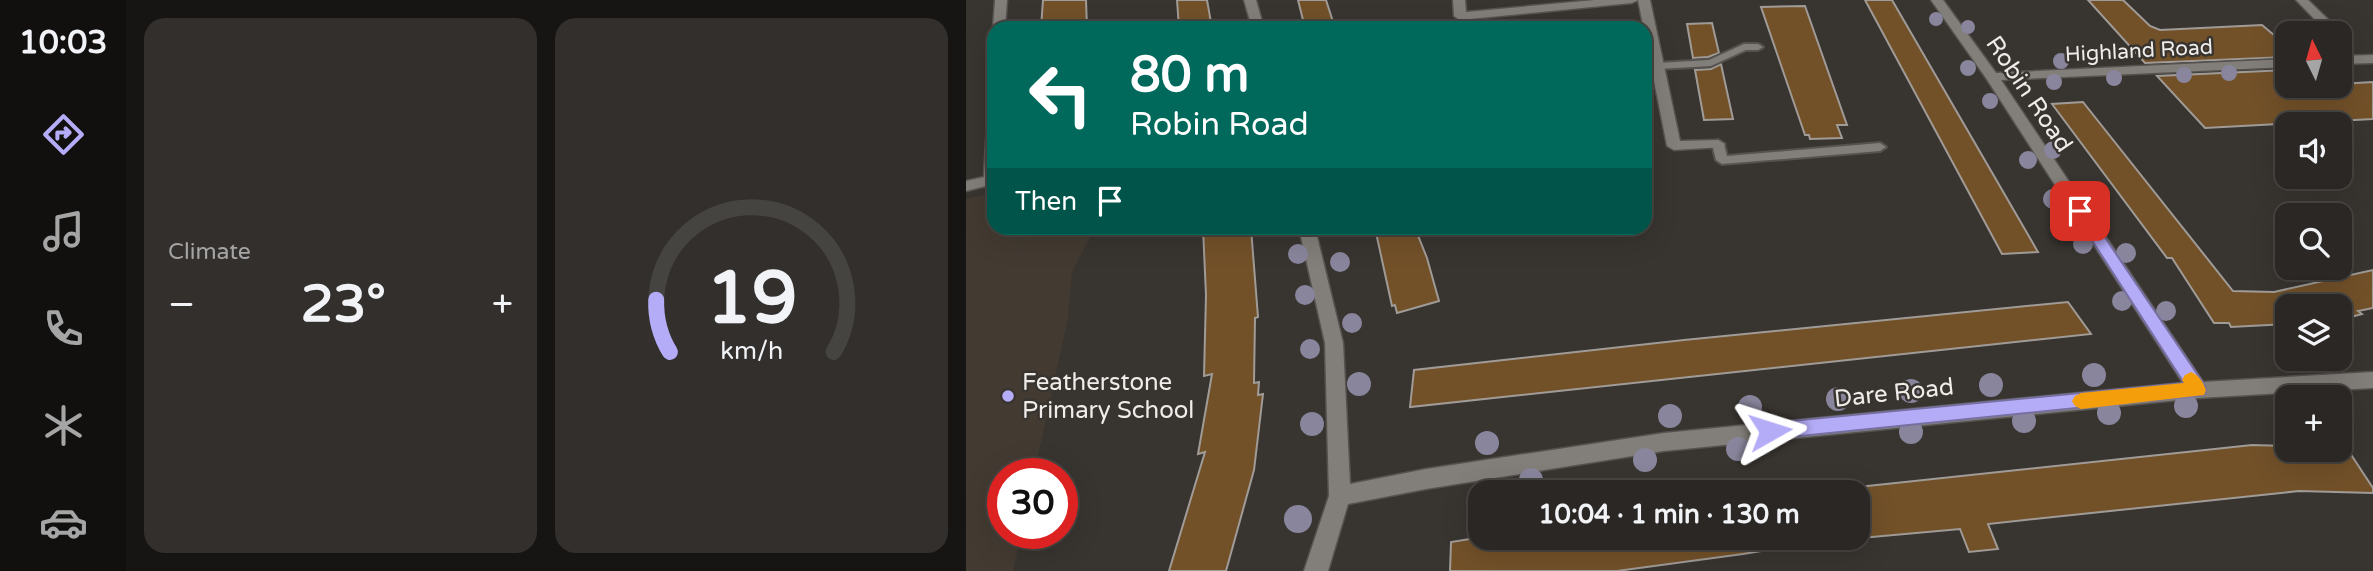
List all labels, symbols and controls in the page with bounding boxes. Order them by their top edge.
north arrow [2275,21,2352,98]
map controls [2275,21,2352,462]
text: 10:03 [19,24,107,62]
street label: Robin Road [1980,30,2078,158]
street label: Highland Road [2064,35,2214,67]
text: 80 m [1130,46,1249,105]
icon: left [1015,49,1106,140]
text: Robin Road [1130,106,1309,144]
icon: directions [39,110,88,159]
button: sound [2275,112,2352,189]
pin [2050,181,2110,241]
icon: arrive [1091,182,1129,220]
text: Then [1015,186,1077,217]
icon: arrive [2061,192,2099,230]
button: search [2275,203,2352,280]
icon: music [39,207,88,256]
text: Climate [168,238,251,266]
text: 19 [706,255,797,343]
text: 23° [301,273,386,336]
text: − [168,282,195,328]
text: + [492,282,513,328]
button: layers [2275,294,2352,371]
icon: phone [39,304,88,353]
text: km/h [720,335,783,365]
place label: Featherstone Primary School [1022,368,1194,425]
street label: Dare Road [1833,372,1955,414]
button: + [2275,385,2352,462]
marker: Featherstone Primary School [1000,388,1016,404]
position arrow [1733,394,1807,468]
icon: climate [39,401,88,450]
speed limit sign: 30 [987,458,1078,549]
icon: car [39,498,88,547]
text: 10:04 · 1 min · 130 m [1538,499,1800,530]

